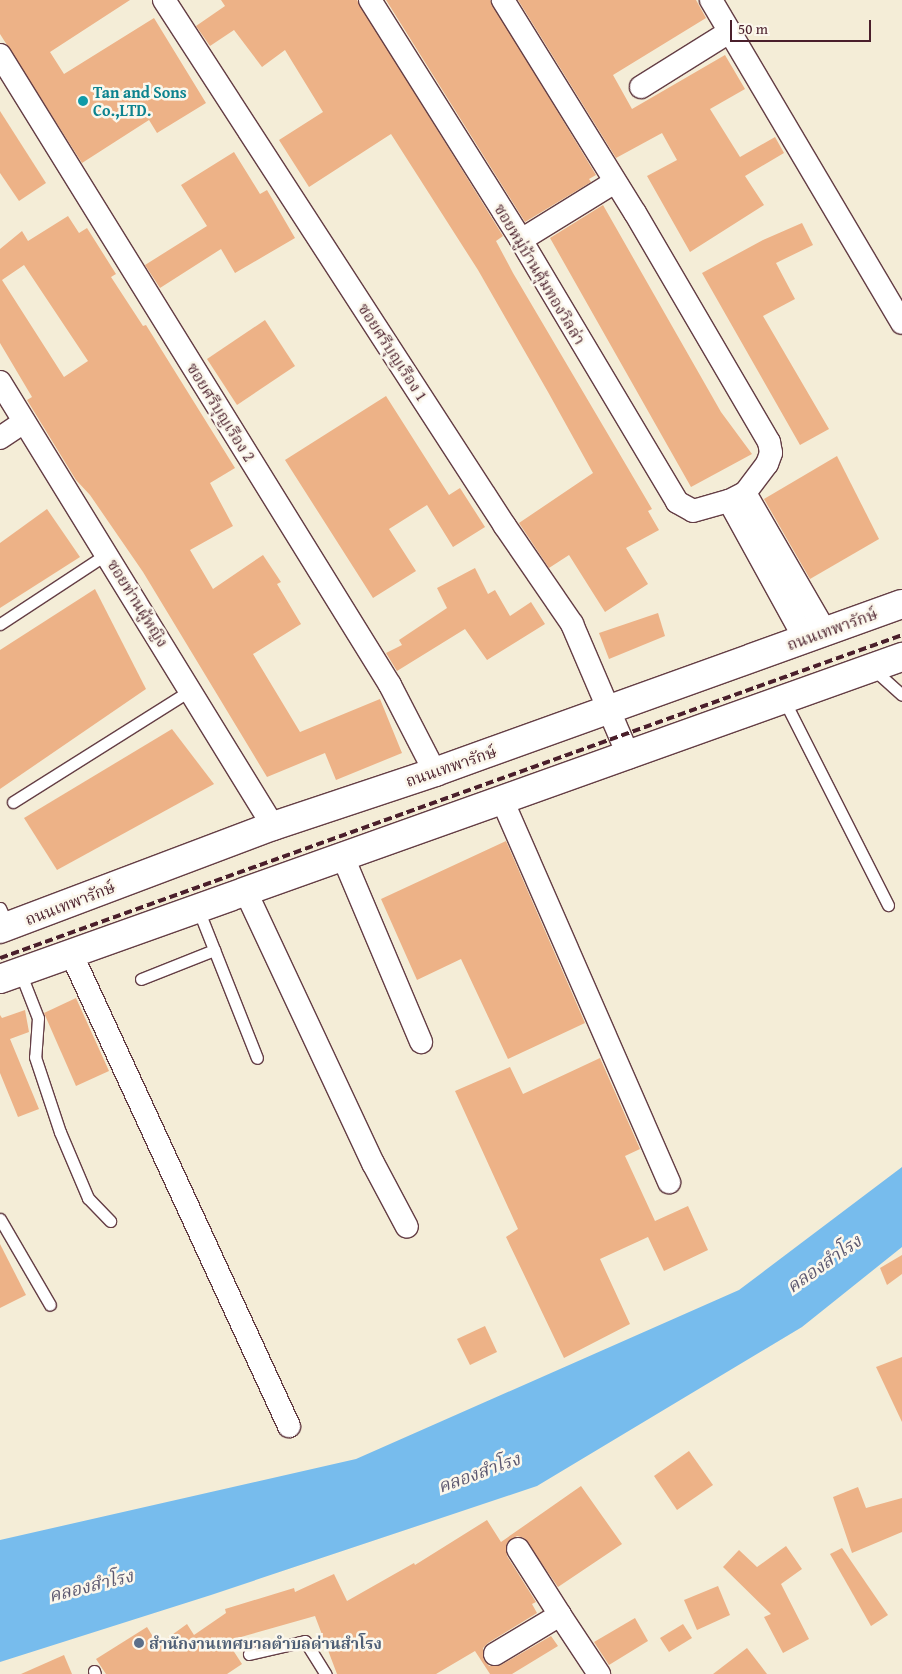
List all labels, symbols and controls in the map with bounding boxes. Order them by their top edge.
scale bar [732,10,873,42]
text: 50 m [738,18,768,39]
place label: Tan and Sons Co.,LTD. [93,82,187,120]
marker: Tan and Sons Co.,LTD. [77,95,89,107]
street label: ซอยหมู่บ้านคุ้มทองวิลล่า [490,200,590,348]
street label: ซอยศรีบุญเรือง 1 [354,299,432,405]
street label: ซอยศรีบุญเรือง 2 [183,359,259,465]
street label: ซอยท่านผู้หญิง [103,556,173,650]
street label: ถนนเทพารักษ์ [784,604,880,654]
street label: ถนนเทพารักษ์ [403,741,499,791]
street label: ถนนเทพารักษ์ [22,877,118,929]
water label: คลองสำโรง [782,1230,866,1298]
water label: คลองสำโรง [435,1448,523,1498]
water label: คลองสำโรง [47,1565,135,1607]
place label: สำนักงานเทศบาลตำบลด่านสำโรง [149,1633,382,1653]
marker: สำนักงานเทศบาลตำบลด่านสำโรง [133,1637,145,1649]

